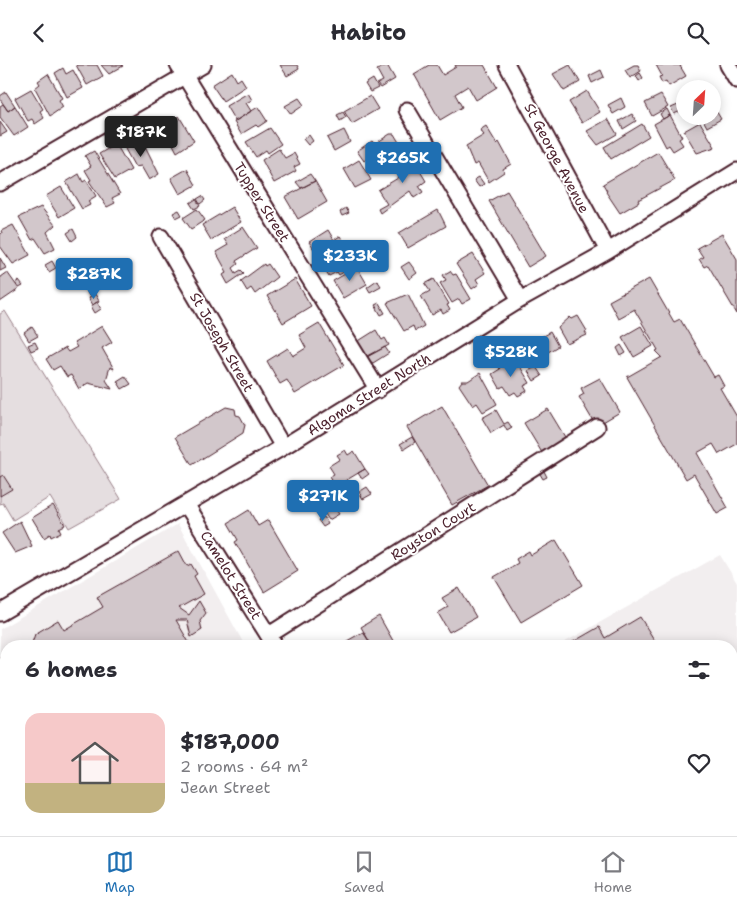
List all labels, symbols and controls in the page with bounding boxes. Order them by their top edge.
text: Habito [331,18,406,47]
icon: back [25,19,53,47]
icon: search [684,19,712,47]
north arrow [676,80,721,125]
map controls [676,80,721,125]
street label: St George Avenue [520,100,594,216]
pin: $187K [106,116,176,158]
text: $187K [116,121,166,142]
pin: $265K [368,141,438,184]
text: $265K [376,147,430,168]
street label: Tupper Street [230,159,294,245]
pin: $233K [315,239,385,282]
text: $233K [323,245,377,266]
pin: $287K [59,257,129,300]
text: $287K [67,263,121,284]
street label: St Joseph Street [186,289,258,395]
pin: $528K [476,335,546,378]
text: $528K [484,341,538,362]
street label: Algoma Street North [304,349,434,439]
pin: $271K [288,479,358,522]
text: $271K [298,485,348,506]
street label: Royston Court [387,498,479,564]
street label: Camelot Street [197,527,265,623]
text: 6 homes [25,656,117,684]
icon: filters [685,656,713,684]
text: $187,000 [180,728,280,756]
icon: home [65,733,125,793]
icon: heart [685,749,713,777]
text: 2 rooms · 64 m² [180,756,308,777]
text: Jean Street [180,777,271,798]
tab: Map [105,848,135,896]
tab: Saved [344,848,384,896]
tab: Home [594,848,632,896]

